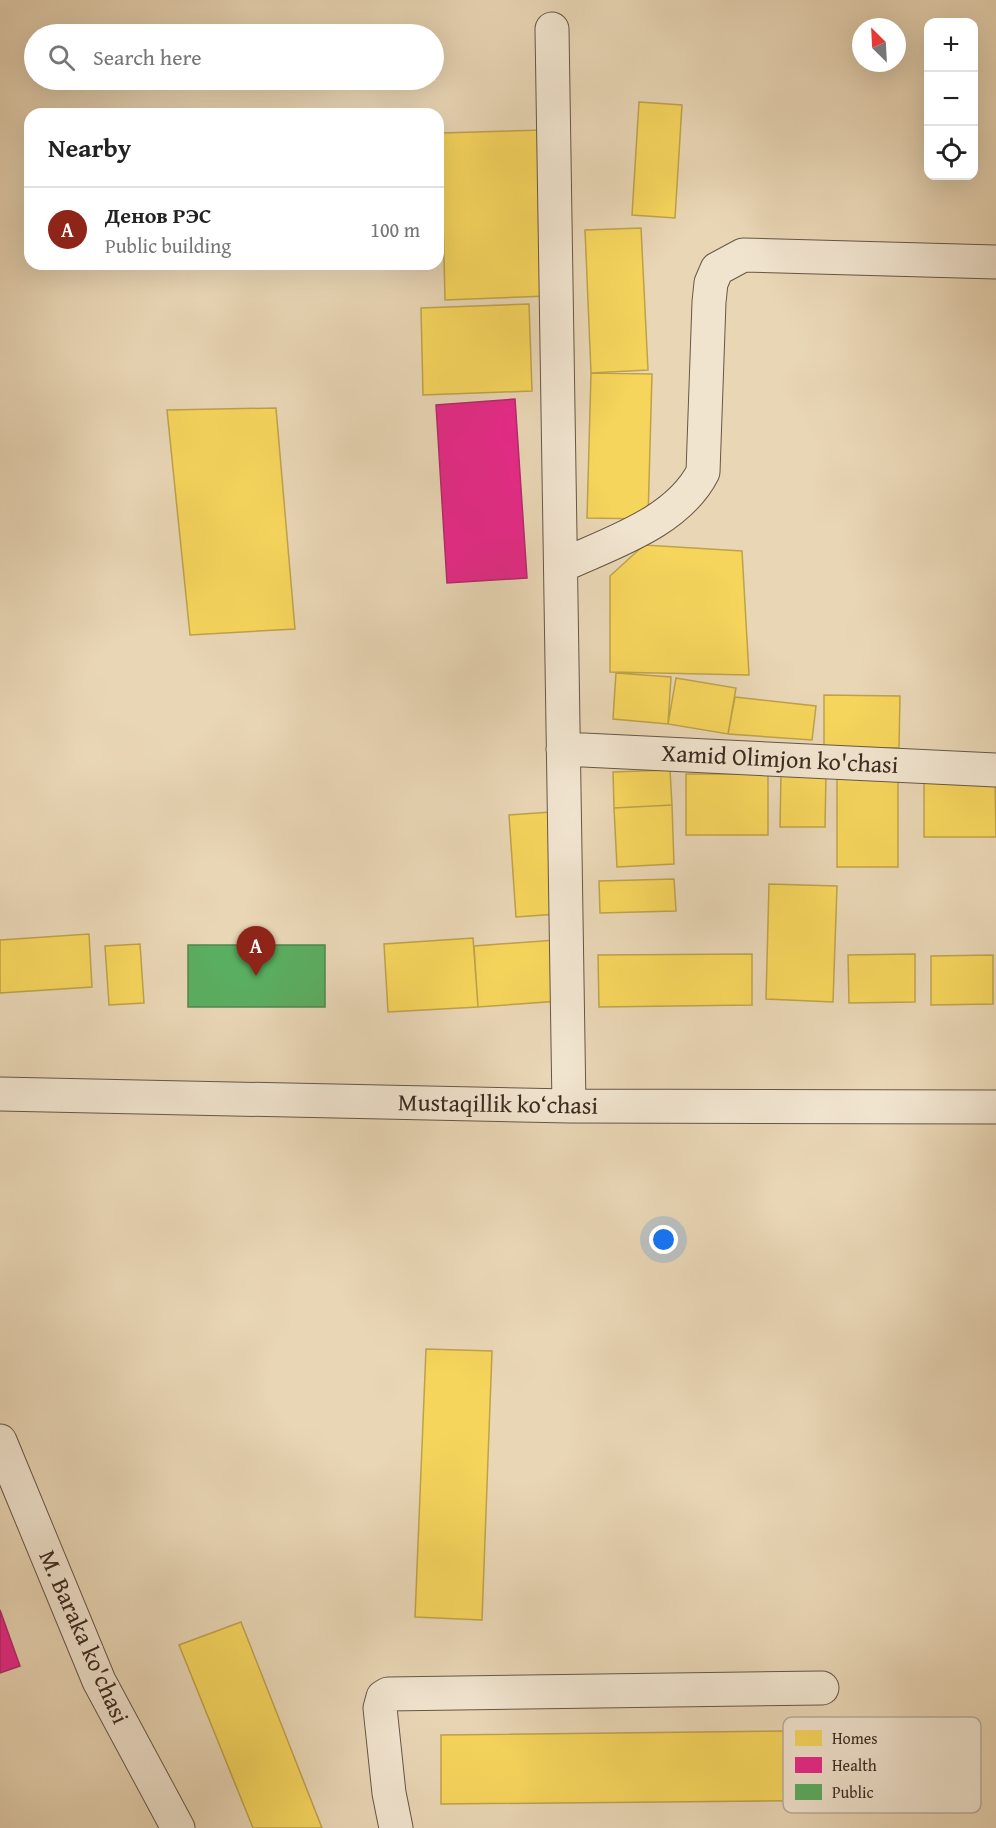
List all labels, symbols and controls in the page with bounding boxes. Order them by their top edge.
north arrow [852,18,906,72]
map controls [924,18,978,180]
button: + [924,18,978,72]
search box [24,24,444,90]
icon: search [45,41,78,74]
text: Search here [93,41,202,73]
button: − [924,72,978,126]
button: locate [924,126,978,180]
text: Nearby [48,128,131,167]
text: Денов РЭС [105,199,211,231]
text: A [61,215,74,244]
text: 100 m [370,215,420,244]
text: Public building [105,231,231,260]
street label: Xamid Olimjon ko'chasi [661,735,900,782]
pin: A [236,926,276,976]
street label: Mustaqillik ko‘chasi [398,1084,599,1123]
your location [649,1225,678,1254]
street label: M. Baraka ko'chasi [30,1544,139,1730]
legend [783,1717,981,1813]
text: Homes [832,1726,878,1750]
text: Health [832,1753,877,1777]
text: Public [832,1780,874,1804]

